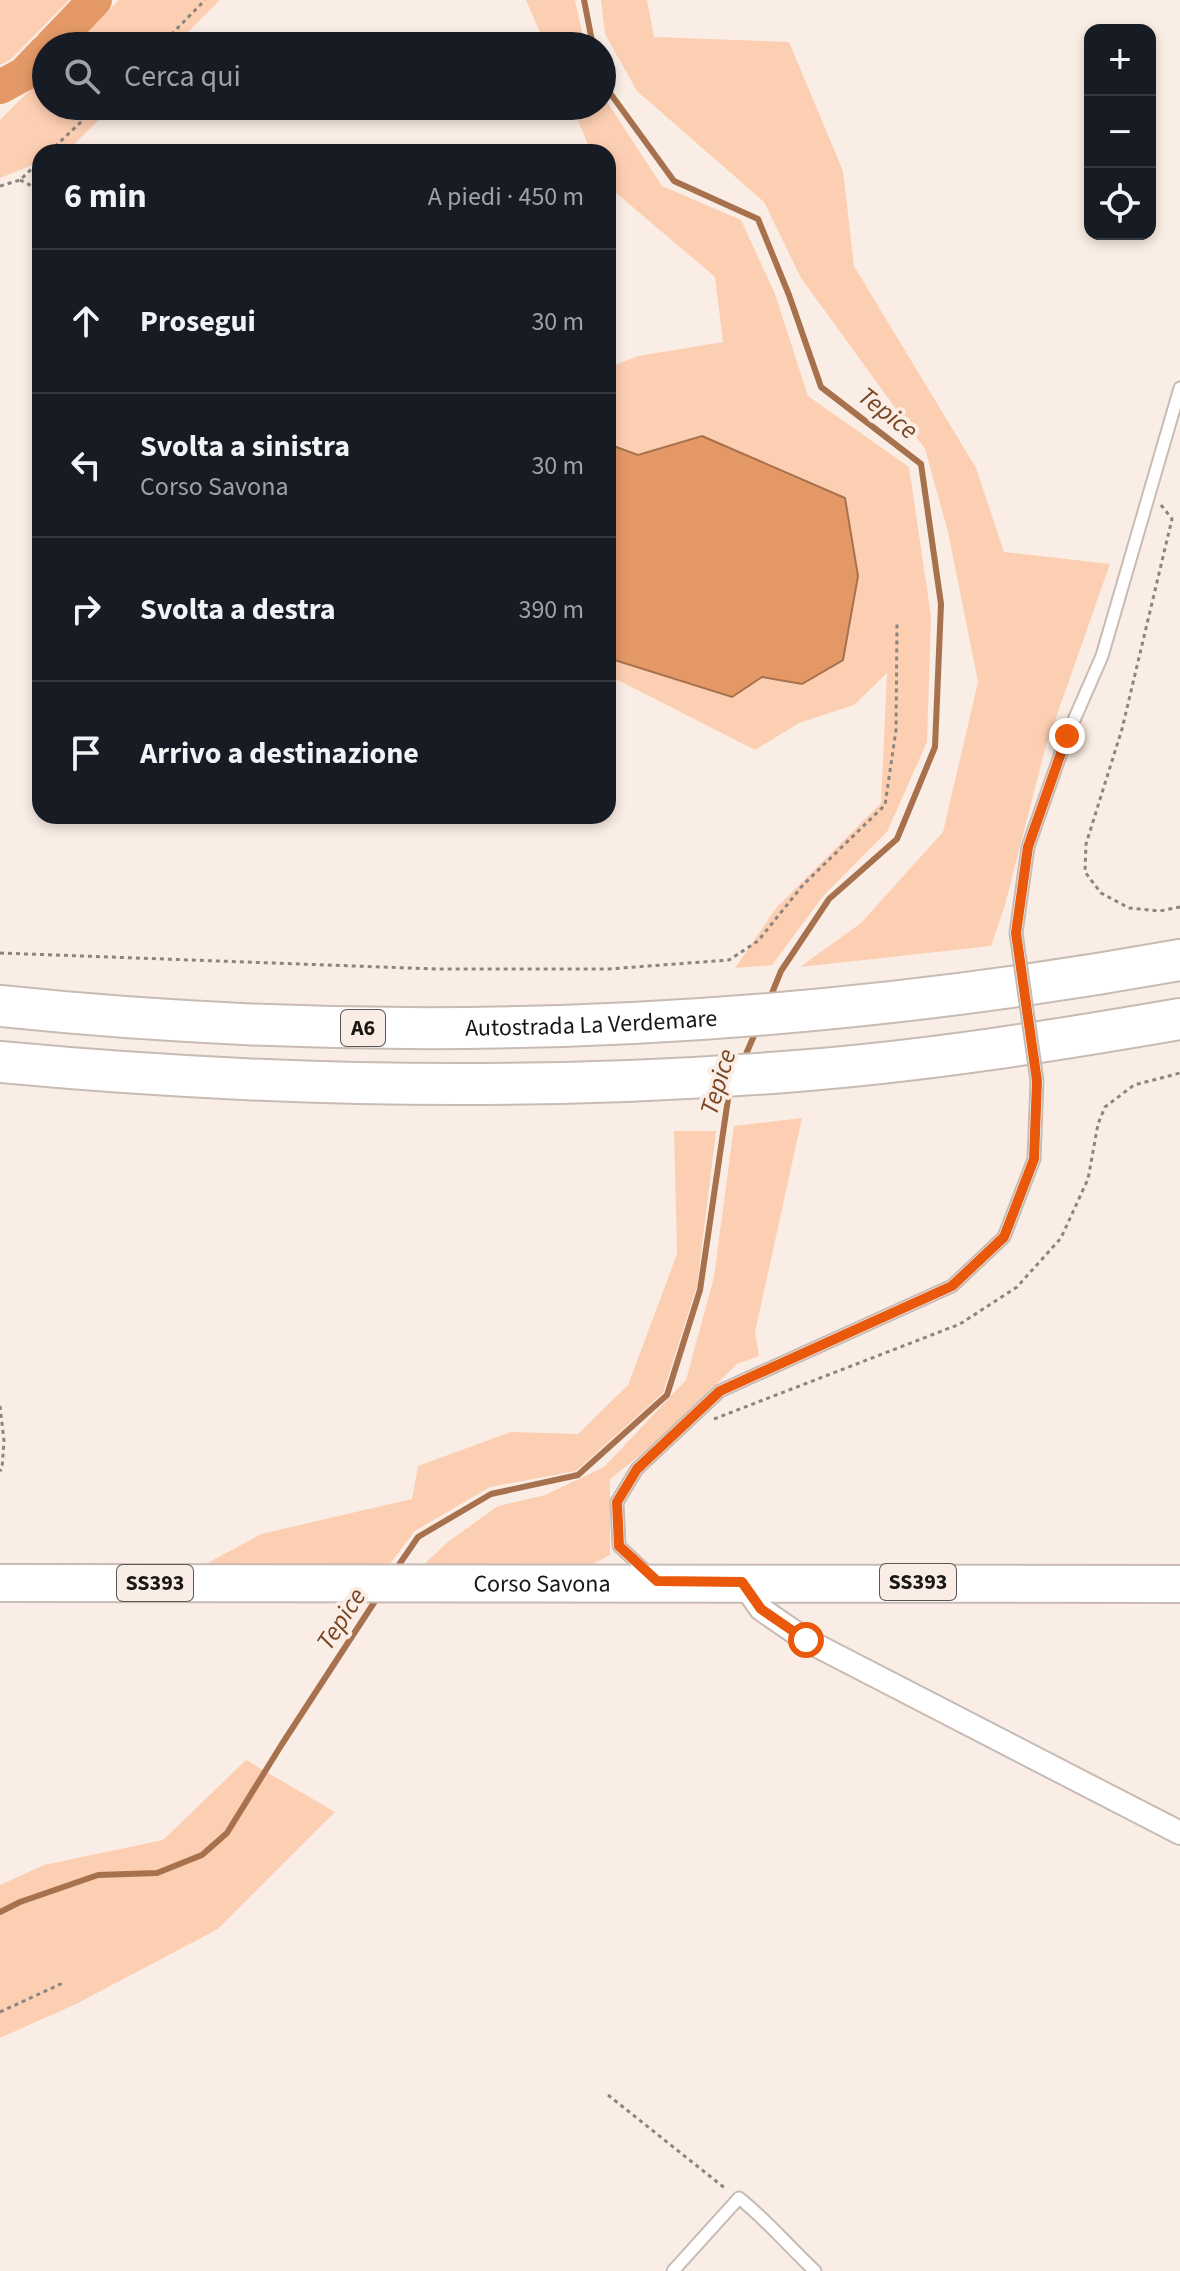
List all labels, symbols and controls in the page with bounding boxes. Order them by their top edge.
map controls [1084,24,1156,240]
button: + [1084,24,1156,96]
search box [32,32,616,120]
icon: search [60,54,104,98]
text: Cerca qui [124,55,241,98]
button: − [1084,96,1156,168]
button: locate [1084,168,1156,240]
text: 6 min [64,172,147,221]
text: A piedi · 450 m [428,178,584,215]
icon: ahead [64,299,108,343]
text: Prosegui [140,300,256,343]
text: 30 m [531,303,584,340]
water label: Tepice [850,378,926,448]
text: Svolta a sinistra [140,425,350,468]
icon: left [64,443,108,487]
text: 30 m [531,447,584,484]
text: Corso Savona [140,468,289,505]
icon: right [64,587,108,631]
text: Svolta a destra [140,588,336,631]
text: 390 m [518,591,584,628]
route end [1049,718,1085,754]
icon: arrive [64,731,108,775]
text: Arrivo a destinazione [140,732,419,775]
street label: Autostrada La Verdemare [465,1000,718,1045]
road number: A6 [341,1010,385,1046]
water label: Tepice [690,1044,746,1120]
road number: SS393 [880,1564,956,1600]
road number: SS393 [117,1565,193,1601]
street label: Corso Savona [473,1566,611,1601]
water label: Tepice [307,1581,375,1657]
route start [788,1622,824,1658]

